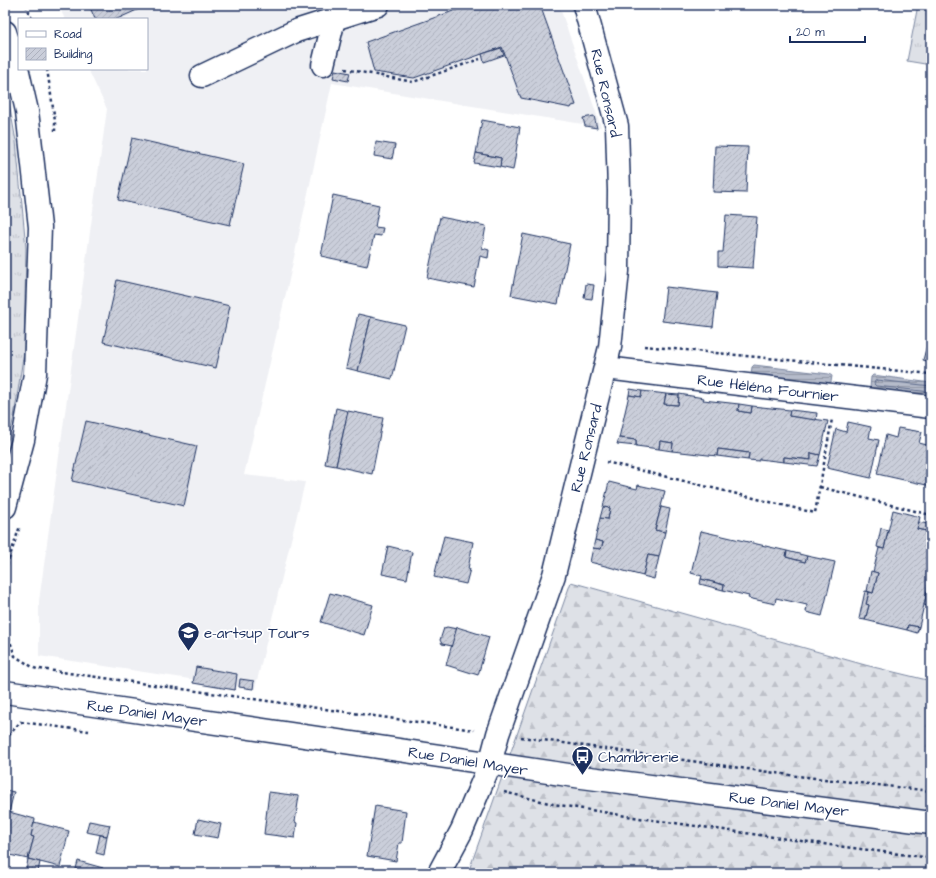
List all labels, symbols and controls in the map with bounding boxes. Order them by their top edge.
legend [18,18,148,70]
scale bar [790,18,865,44]
text: 20 m [796,24,825,41]
text: Road [54,26,82,43]
text: Building [54,46,92,64]
street label: Rue Ronsard [585,47,626,140]
street label: Rue Héléna Fournier [696,369,840,408]
street label: Rue Ronsard [565,402,608,494]
school or university icon: e-artsup Tours [176,620,202,653]
place label: e-artsup Tours [204,623,310,644]
street label: Rue Daniel Mayer [86,695,208,733]
street label: Rue Daniel Mayer [407,742,529,782]
bus stop icon: Chambrerie [569,744,595,777]
place label: Chambrerie [598,747,679,768]
street label: Rue Daniel Mayer [728,787,850,823]

